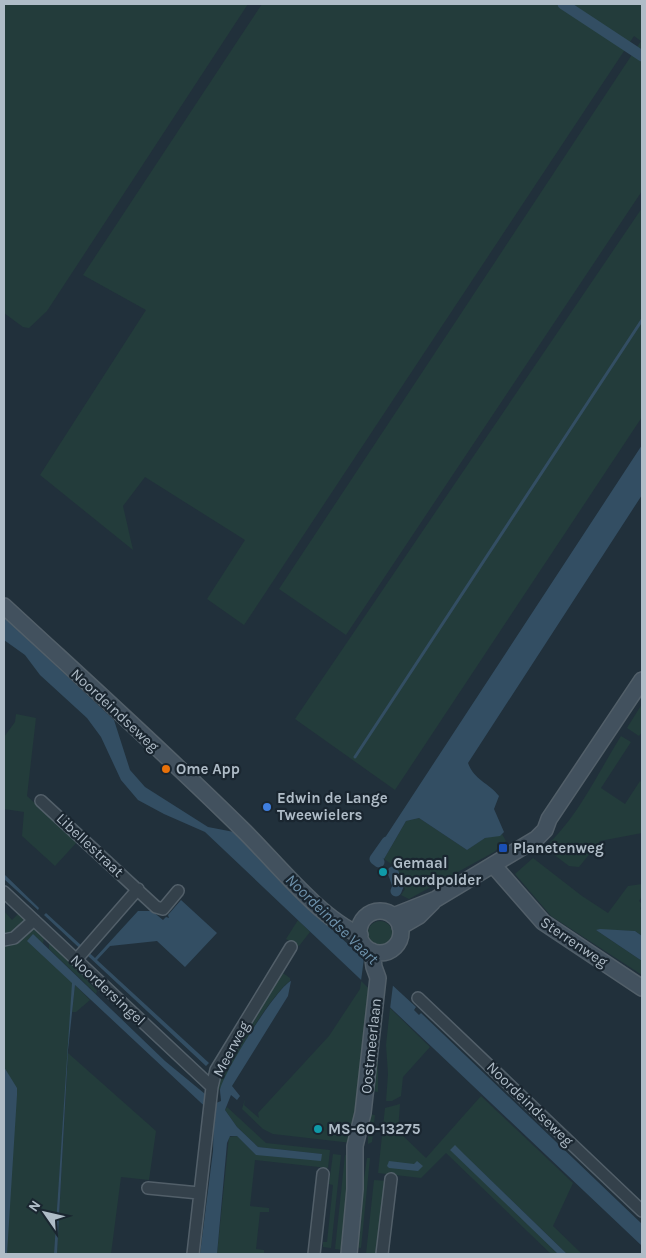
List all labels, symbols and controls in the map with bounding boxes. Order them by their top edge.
street label: Noordeindseweg [67,665,163,756]
place label: Ome App [176,760,240,778]
marker: Ome App [160,763,172,775]
place label: Edwin de Lange Tweewielers [277,789,388,824]
marker: Edwin de Lange Tweewielers [261,801,273,813]
street label: Libellestraat [53,809,128,881]
place label: Planetenweg [513,839,604,857]
marker: Planetenweg [497,842,509,854]
place label: Gemaal Noordpolder [393,854,481,889]
marker: Gemaal Noordpolder [377,866,389,878]
water label: Noordeindse Vaart [282,870,383,968]
street label: Sterrenweg [537,913,611,971]
street label: Noordersingel [67,951,149,1029]
street label: Oostmeerlaan [357,997,385,1095]
street label: Meerweg [209,1018,253,1080]
street label: Noordeindseweg [483,1058,578,1150]
place label: MS-60-13275 [328,1120,421,1138]
marker: MS-60-13275 [312,1123,324,1135]
north arrow [20,1188,70,1238]
text: N [25,1197,44,1215]

